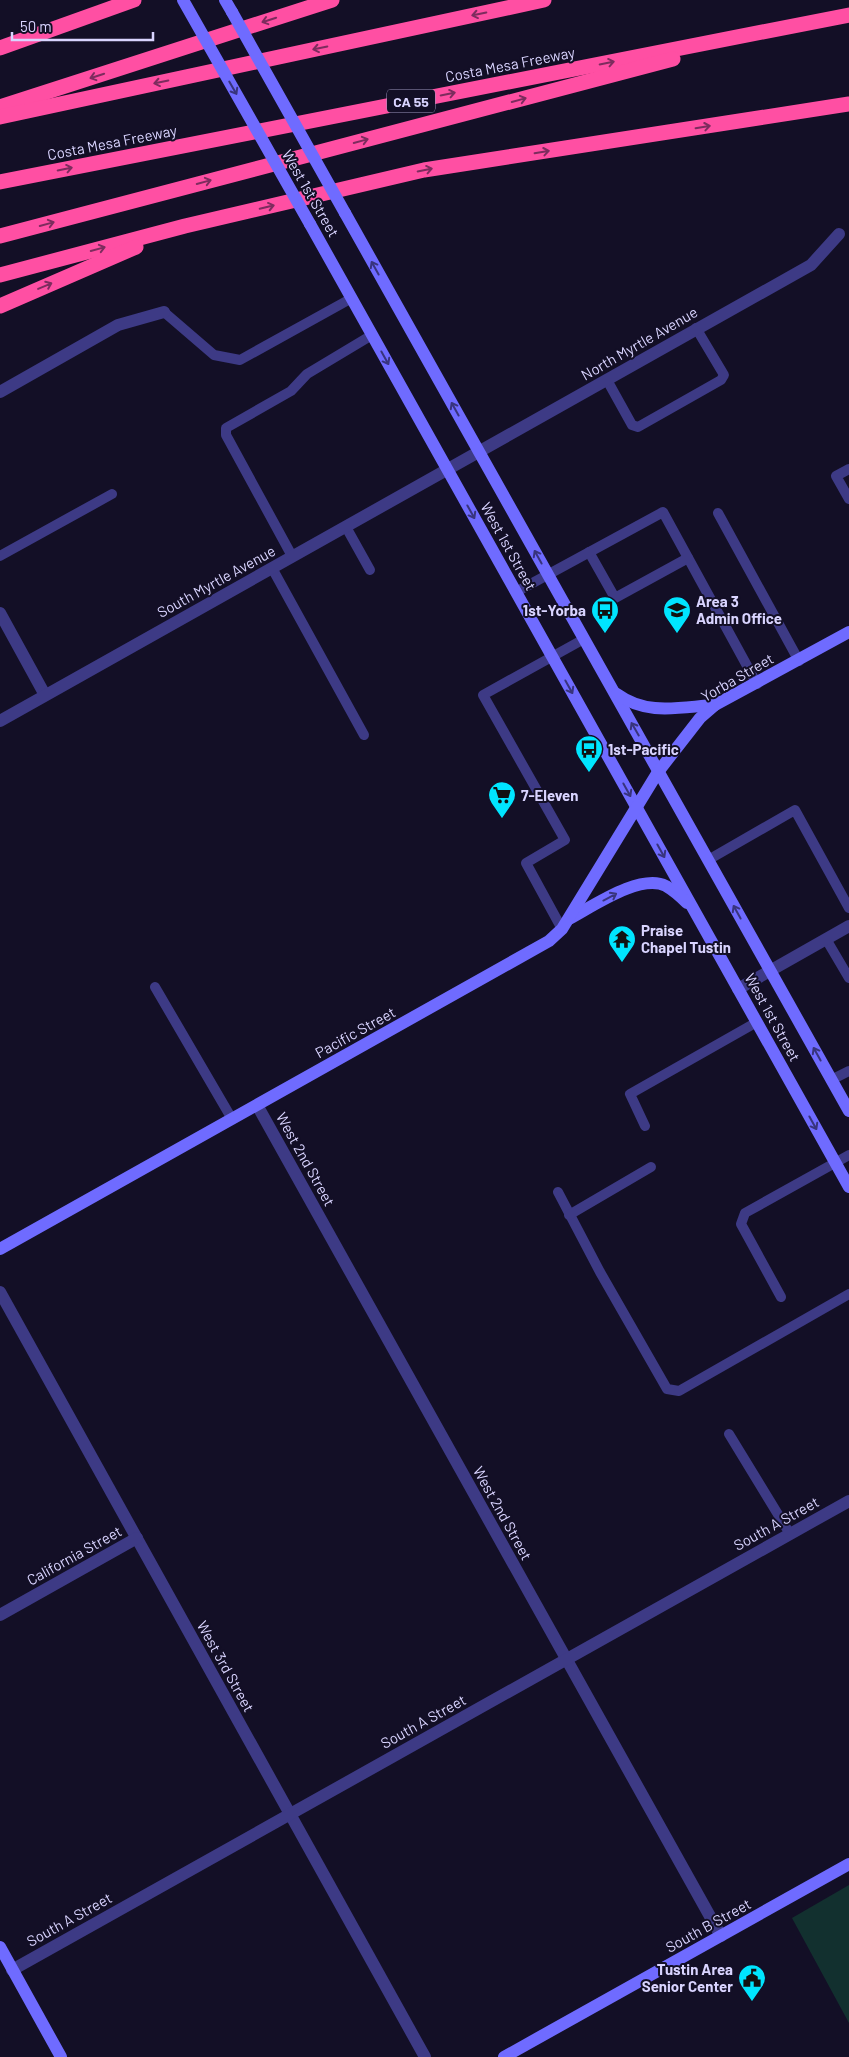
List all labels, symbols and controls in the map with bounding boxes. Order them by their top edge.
scale bar [12,10,154,42]
one-way arrow [471,10,487,19]
one-way arrow [261,16,277,26]
text: 50 m [20,17,52,35]
street label: Costa Mesa Freeway [444,43,576,85]
one-way arrow [312,44,328,53]
one-way arrow [599,58,615,67]
one-way arrow [90,72,106,81]
one-way arrow [154,78,170,87]
one-way arrow [228,80,238,95]
one-way arrow [439,89,455,98]
road number: CA 55 [387,90,435,112]
one-way arrow [510,95,526,104]
street label: Costa Mesa Freeway [46,121,178,163]
one-way arrow [694,121,710,131]
one-way arrow [353,135,369,145]
street label: West 1st Street [279,146,343,240]
one-way arrow [534,146,550,156]
one-way arrow [57,163,73,173]
one-way arrow [417,165,433,175]
one-way arrow [196,177,212,186]
one-way arrow [258,202,274,211]
one-way arrow [39,218,55,228]
one-way arrow [89,244,105,254]
one-way arrow [370,261,380,275]
one-way arrow [37,281,52,291]
street label: North Myrtle Avenue [578,302,700,384]
one-way arrow [381,351,391,365]
one-way arrow [450,402,460,417]
street label: West 1st Street [477,499,541,593]
one-way arrow [467,504,477,519]
street label: South Myrtle Avenue [154,541,278,621]
one-way arrow [533,550,542,565]
place label: Area 3 Admin Office [696,592,782,627]
bus stop icon: 1st-Yorba [590,595,620,634]
school or university icon: Area 3 Admin Office [662,595,692,634]
place label: 1st-Yorba [523,601,586,619]
street label: Yorba Street [697,649,777,705]
one-way arrow [565,679,575,694]
one-way arrow [629,723,639,737]
bus stop icon: 1st-Pacific [574,734,604,773]
place label: 1st-Pacific [608,740,679,758]
supermarket icon: 7-Eleven [487,780,517,819]
one-way arrow [623,782,632,797]
place label: 7-Eleven [521,786,578,804]
one-way arrow [657,843,666,858]
one-way arrow [602,892,617,901]
one-way arrow [732,905,741,920]
place label: Praise Chapel Tustin [641,921,731,956]
temple icon: Praise Chapel Tustin [607,924,637,963]
street label: West 1st Street [741,970,805,1064]
street label: Pacific Street [312,1003,398,1061]
one-way arrow [811,1047,821,1061]
street label: West 2nd Street [273,1109,339,1209]
one-way arrow [808,1115,818,1130]
street label: West 2nd Street [470,1463,536,1563]
street label: South A Street [730,1492,822,1554]
street label: California Street [23,1521,125,1589]
street label: West 3rd Street [194,1617,258,1715]
street label: South A Street [377,1690,469,1752]
street label: South A Street [23,1888,115,1950]
street label: South B Street [662,1894,754,1956]
place label: Tustin Area Senior Center [642,1960,733,1995]
public building icon: Tustin Area Senior Center [737,1963,767,2002]

